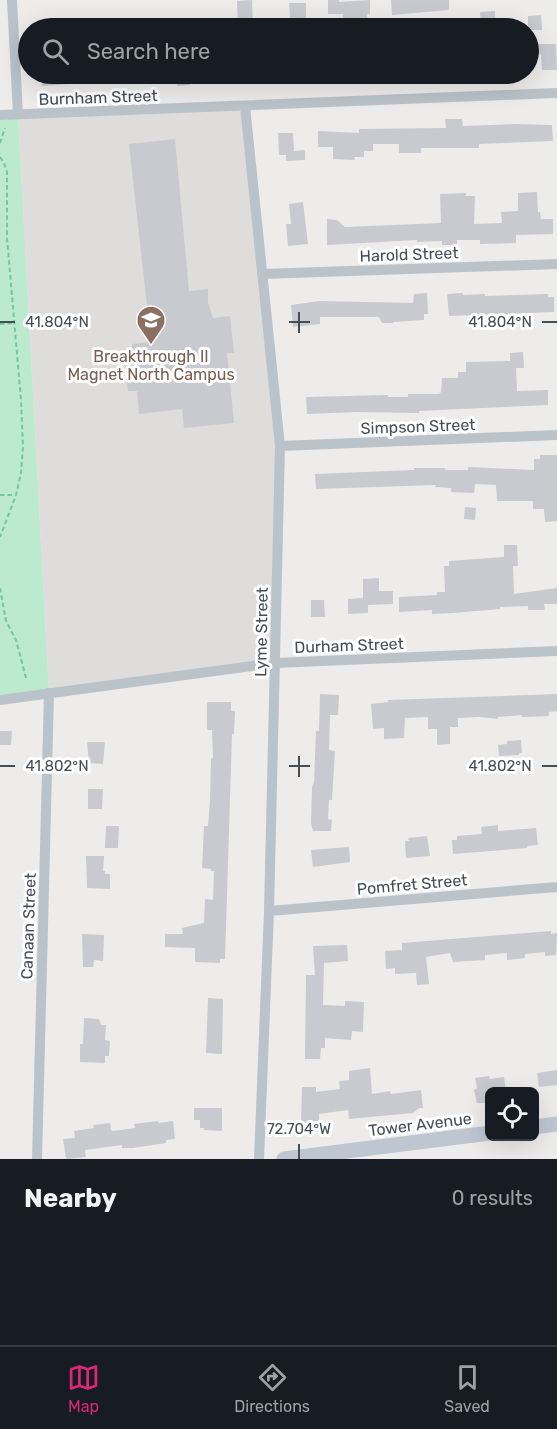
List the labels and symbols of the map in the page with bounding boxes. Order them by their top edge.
street label: Burnham Street [38,86,158,109]
street label: Harold Street [359,243,459,266]
school or university icon: Breakthrough II Magnet North Campus [135,304,167,346]
text: 41.804°N [25,313,89,331]
text: 41.804°N [468,313,532,331]
place label: Breakthrough II Magnet North Campus [67,347,235,384]
street label: Simpson Street [360,415,476,438]
street label: Lyme Street [251,587,272,677]
street label: Durham Street [294,634,404,657]
text: 41.802°N [25,757,89,775]
text: 41.802°N [468,757,532,775]
street label: Pomfret Street [356,870,468,899]
street label: Canaan Street [17,872,40,980]
street label: Tower Avenue [368,1109,473,1140]
text: 72.704°W [267,1120,331,1138]

